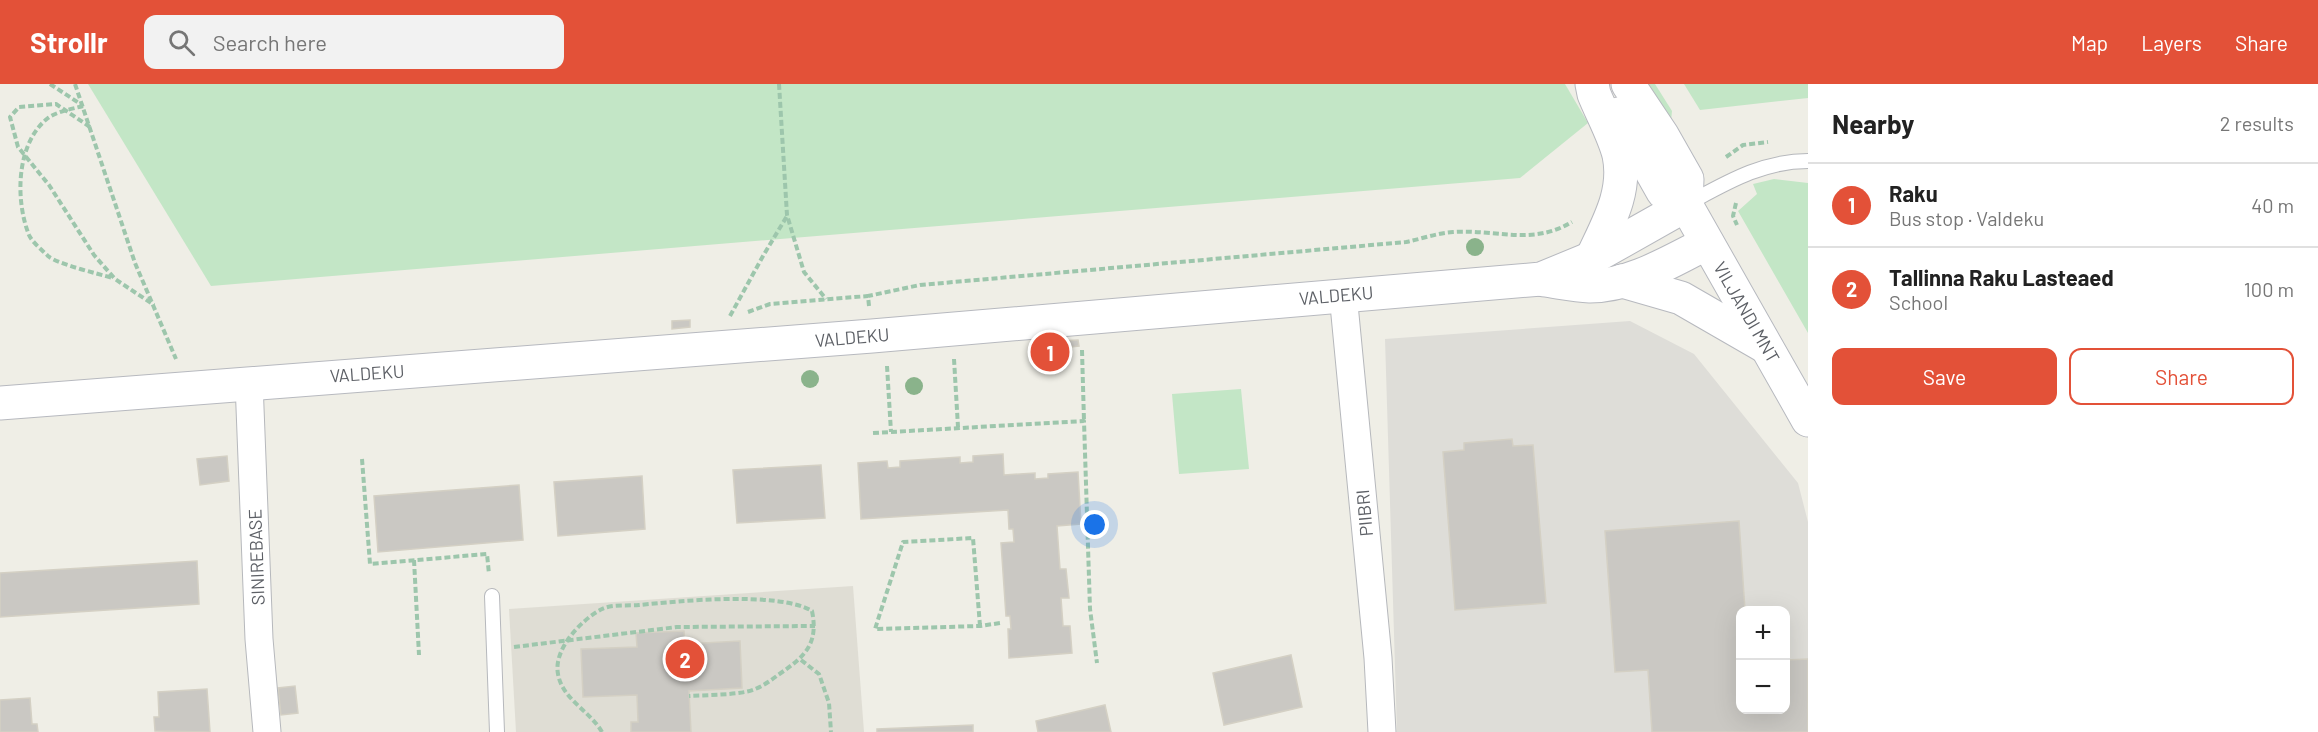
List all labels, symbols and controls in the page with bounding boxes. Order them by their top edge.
search box [144,15,564,69]
text: Strollr [30,25,108,59]
icon: search [165,26,198,59]
text: Search here [213,29,327,55]
text: Map [2071,30,2108,55]
text: Layers [2141,30,2202,55]
text: Share [2235,30,2288,55]
text: Nearby [1832,108,1914,139]
text: 2 results [2220,111,2294,135]
text: Raku [1889,180,1938,206]
text: 1 [1848,193,1855,217]
text: 40 m [2251,193,2294,217]
text: Bus stop · Valdeku [1889,206,2044,230]
street label: VILJANDI MNT [1709,257,1785,367]
text: Tallinna Raku Lasteaed [1889,264,2114,290]
text: 2 [1846,277,1857,301]
text: 100 m [2244,277,2294,301]
street label: VALDEKU [1298,281,1374,309]
text: School [1889,290,1948,314]
street label: VALDEKU [814,323,890,351]
pin: 1 [1030,330,1070,374]
button: Save [1832,348,2057,405]
button: Share [2069,348,2294,405]
street label: VALDEKU [329,359,405,387]
street label: PIIBRI [1351,489,1377,537]
street label: SINIREBASE [243,508,269,606]
your location [1080,510,1109,539]
map controls [1736,606,1790,714]
button: + [1736,606,1790,660]
pin: 2 [666,636,704,682]
button: − [1736,660,1790,714]

